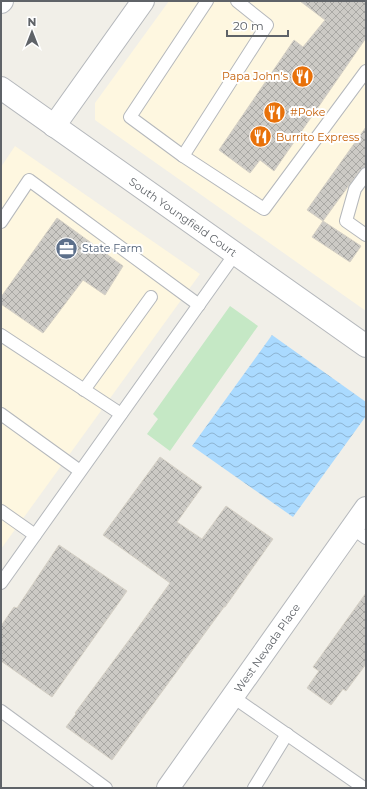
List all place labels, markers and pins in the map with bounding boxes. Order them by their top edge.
restaurant icon: Papa John's [290,63,316,89]
place label: Papa John's [222,69,289,83]
restaurant icon: #Poke [262,99,288,125]
place label: #Poke [290,105,326,119]
restaurant icon: Burrito Express [247,124,273,150]
place label: Burrito Express [276,130,360,144]
office icon: State Farm [54,235,80,261]
place label: State Farm [82,241,143,255]

